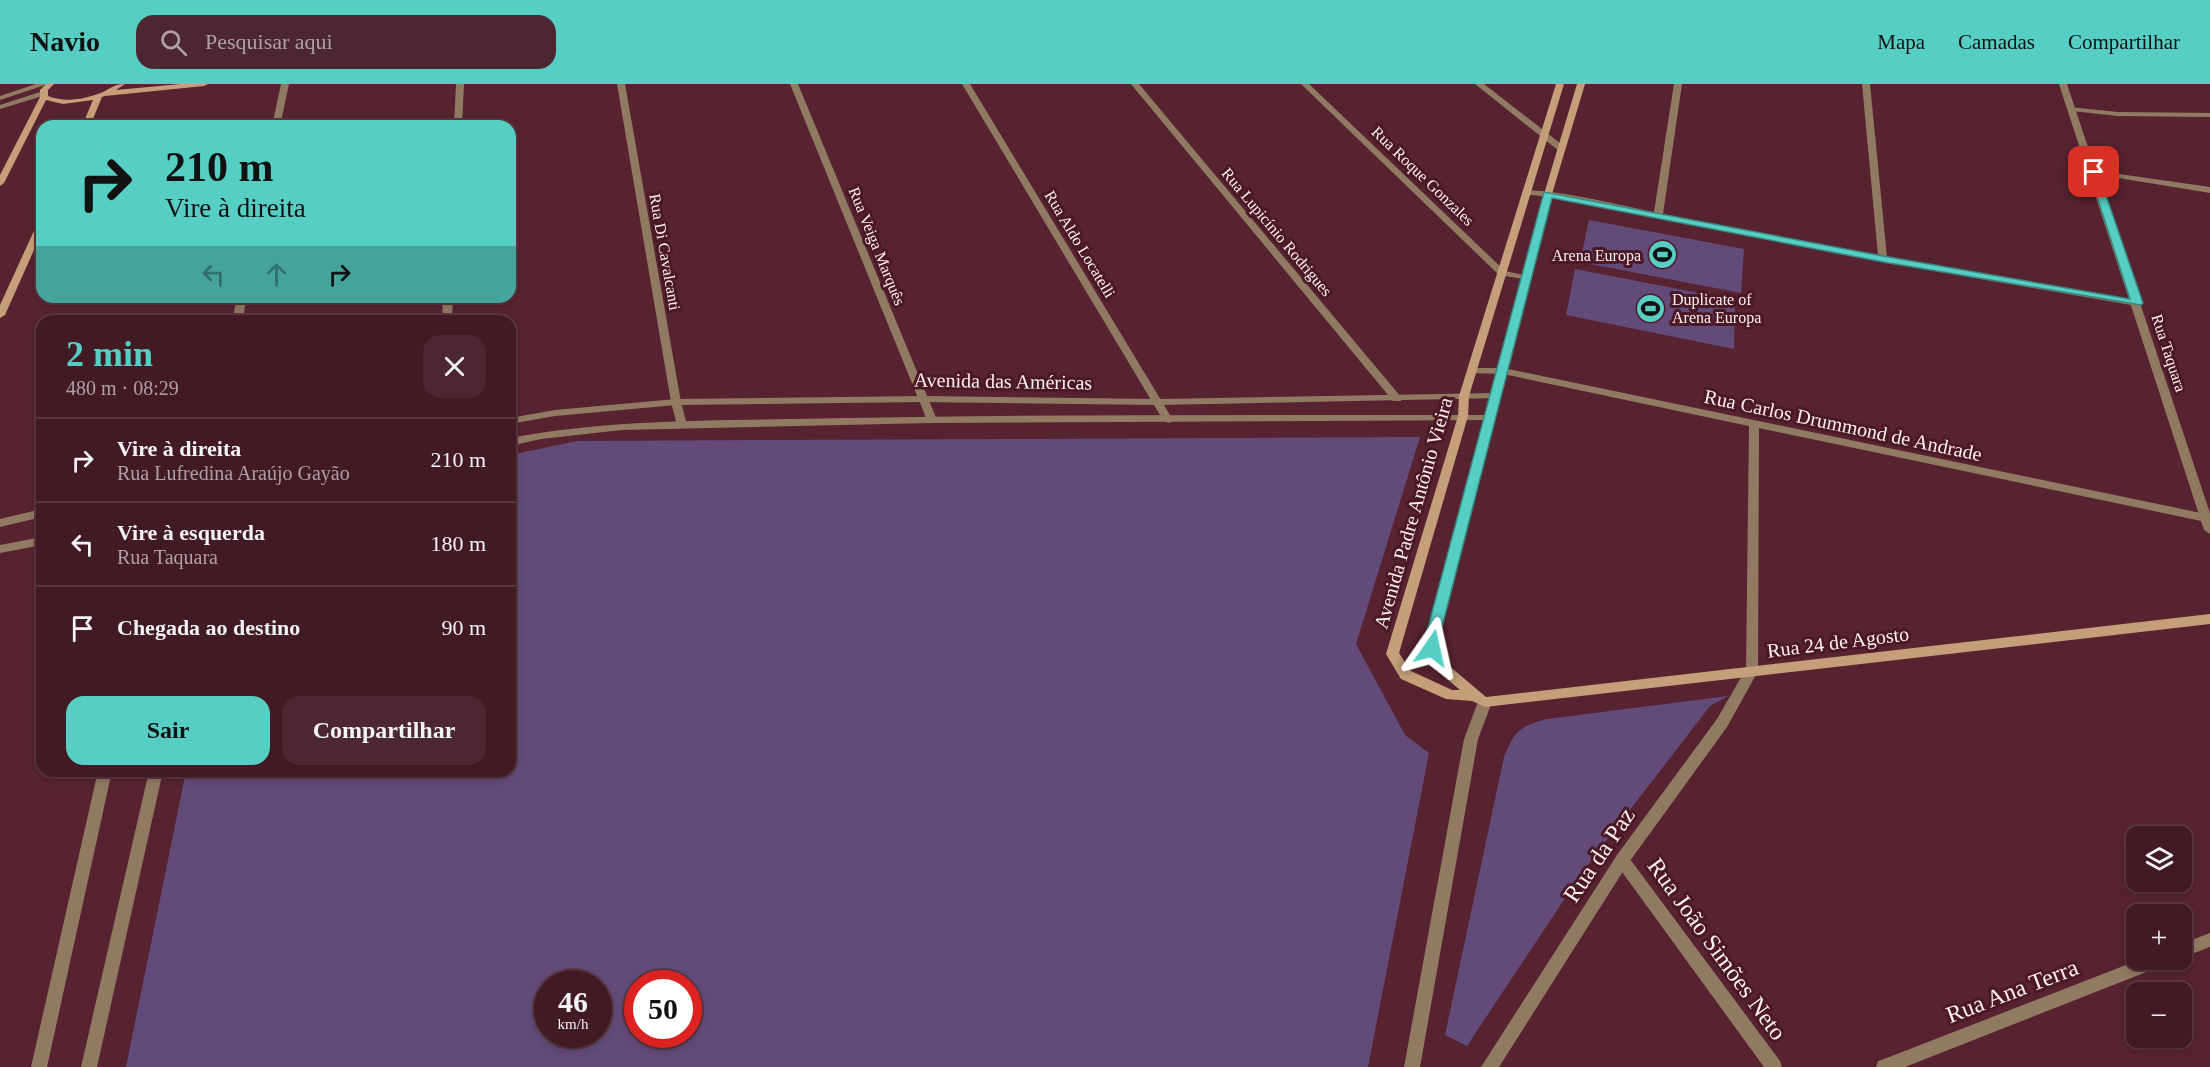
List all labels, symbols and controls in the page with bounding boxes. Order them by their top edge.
search box [136,15,556,69]
text: Navio [30,26,100,57]
icon: search [157,26,190,59]
text: Pesquisar aqui [205,29,333,54]
text: Mapa [1877,30,1925,54]
text: Camadas [1958,30,2035,54]
text: Compartilhar [2068,30,2180,54]
street label: Rua Roque Gonzales [1368,123,1477,230]
icon: right [66,144,144,222]
text: 210 m [165,144,274,190]
pin [2068,146,2119,197]
icon: arrive [2077,155,2110,188]
street label: Rua Lupicínio Rodrigues [1218,165,1336,300]
street label: Rua Veiga Marquês [845,184,908,308]
street label: Rua Aldo Locatelli [1041,187,1119,301]
street label: Rua Di Cavalcanti [646,192,684,312]
text: Vire à direita [165,193,306,223]
sports icon: Arena Europa [1646,239,1678,271]
place label: Arena Europa [1552,247,1641,265]
icon: left [197,258,230,291]
icon: ahead [260,258,293,291]
icon: right [323,258,356,291]
place label: Duplicate of Arena Europa [1672,291,1761,327]
sports icon: Duplicate of Arena Europa [1635,292,1667,324]
street label: Rua Taquara [2147,312,2190,394]
text: 2 min [66,334,153,374]
button: close [423,335,486,398]
street label: Avenida das Américas [914,368,1093,394]
text: 480 m · 08:29 [66,377,179,399]
street label: Rua Carlos Drummond de Andrade [1702,385,1984,465]
street label: Avenida Padre Antônio Vieira [1369,395,1457,631]
text: Vire à direita [117,436,241,461]
icon: right [66,444,99,477]
text: 210 m [430,447,486,472]
text: Rua Lufredina Araújo Gayão [117,462,350,484]
text: Vire à esquerda [117,520,265,545]
icon: left [66,528,99,561]
text: 180 m [430,531,486,556]
text: Rua Taquara [117,546,218,568]
icon: arrive [66,612,99,645]
text: Chegada ao destino [117,615,300,640]
text: 90 m [441,615,486,640]
position arrow [1400,616,1464,680]
street label: Rua 24 de Agosto [1766,622,1910,663]
button: Sair [66,696,270,765]
button: Compartilhar [282,696,486,765]
street label: Rua da Paz [1558,803,1640,907]
map controls [2126,826,2192,1048]
button: layers [2126,826,2192,892]
street label: Rua João Simões Neto [1642,853,1792,1045]
button: + [2126,904,2192,970]
street label: Rua Ana Terra [1942,954,2082,1028]
speed limit sign: 50 [624,970,702,1048]
button: − [2126,982,2192,1048]
text: 46 [558,985,588,1018]
text: km/h [558,1016,588,1032]

